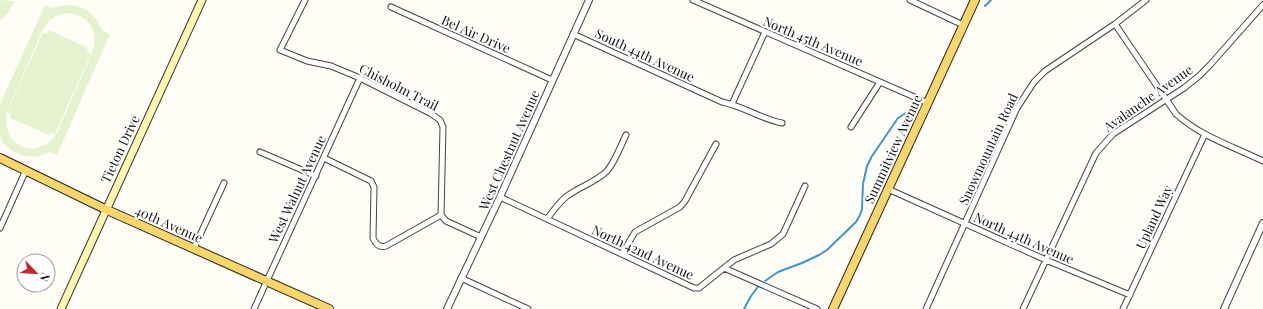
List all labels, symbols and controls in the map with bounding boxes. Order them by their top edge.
street label: Bel Air Drive [439,11,514,56]
street label: North 45th Avenue [761,12,866,69]
street label: South 44th Avenue [593,24,698,85]
street label: Chisholm Trail [357,59,442,114]
street label: Avalanche Avenue [1099,60,1196,135]
street label: West Chestnut Avenue [474,87,543,213]
street label: Snowmountain Road [954,90,1021,207]
street label: Summitview Avenue [860,91,925,206]
street label: Tieton Drive [96,112,143,185]
street label: West Walnut Avenue [264,132,329,246]
street label: Upland Way [1131,182,1176,251]
street label: 40th Avenue [133,201,206,246]
street label: North 44th Avenue [971,208,1077,267]
street label: North 42nd Avenue [589,220,697,283]
north arrow [16,253,56,293]
text: N [37,271,54,284]

